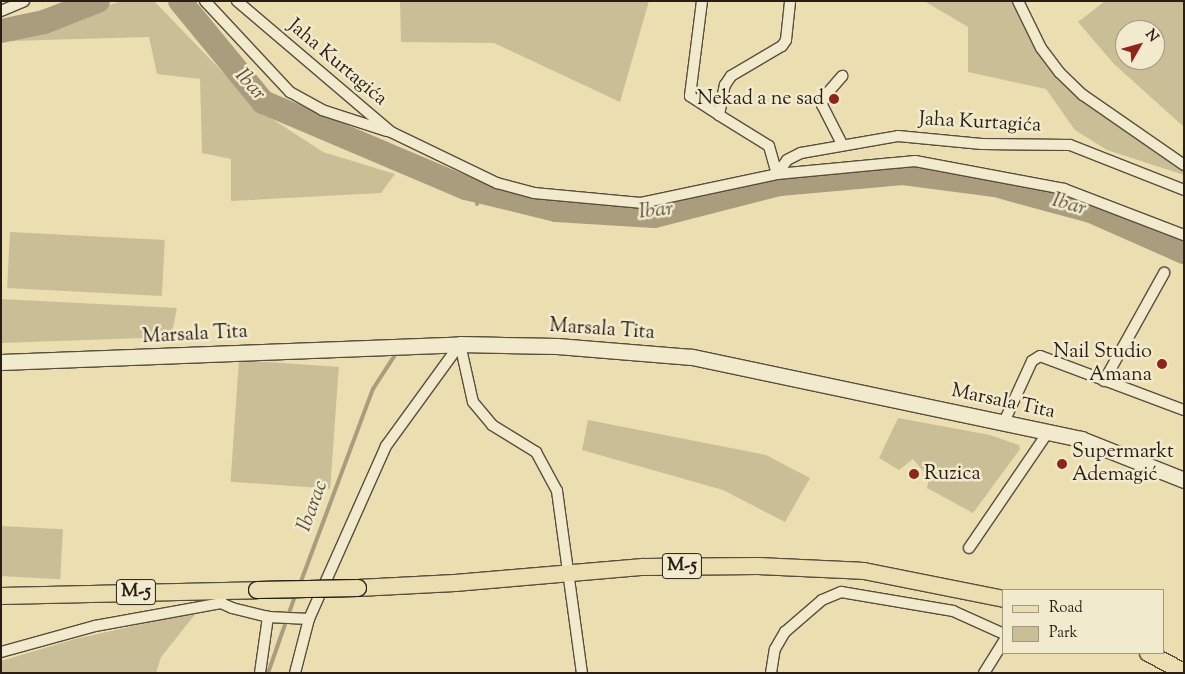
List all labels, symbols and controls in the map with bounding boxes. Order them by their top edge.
street label: Jaha Kurtagića [282,14,392,112]
north arrow [1115,20,1165,70]
text: N [1140,26,1162,47]
water label: Ibar [229,64,271,106]
place label: Nekad a ne sad [697,87,824,111]
marker: Nekad a ne sad [828,93,840,105]
street label: Jaha Kurtagića [918,108,1042,138]
water label: Ibar [1049,188,1089,222]
water label: Ibar [638,197,674,225]
street label: Marsala Tita [548,314,656,346]
street label: Marsala Tita [142,320,248,350]
place label: Nail Studio Amana [1053,340,1152,387]
marker: Nail Studio Amana [1156,358,1168,370]
street label: Marsala Tita [949,379,1057,425]
place label: Supermarkt Ademagić [1072,440,1174,487]
marker: Supermarkt Ademagić [1056,458,1068,470]
place label: Ruzica [924,462,981,486]
marker: Ruzica [908,468,920,480]
water label: Ibarac [292,477,334,535]
road number: M-5 [661,550,703,582]
road number: M-5 [115,576,157,608]
legend [1002,589,1165,654]
text: Road [1049,598,1083,619]
text: Park [1049,623,1078,644]

